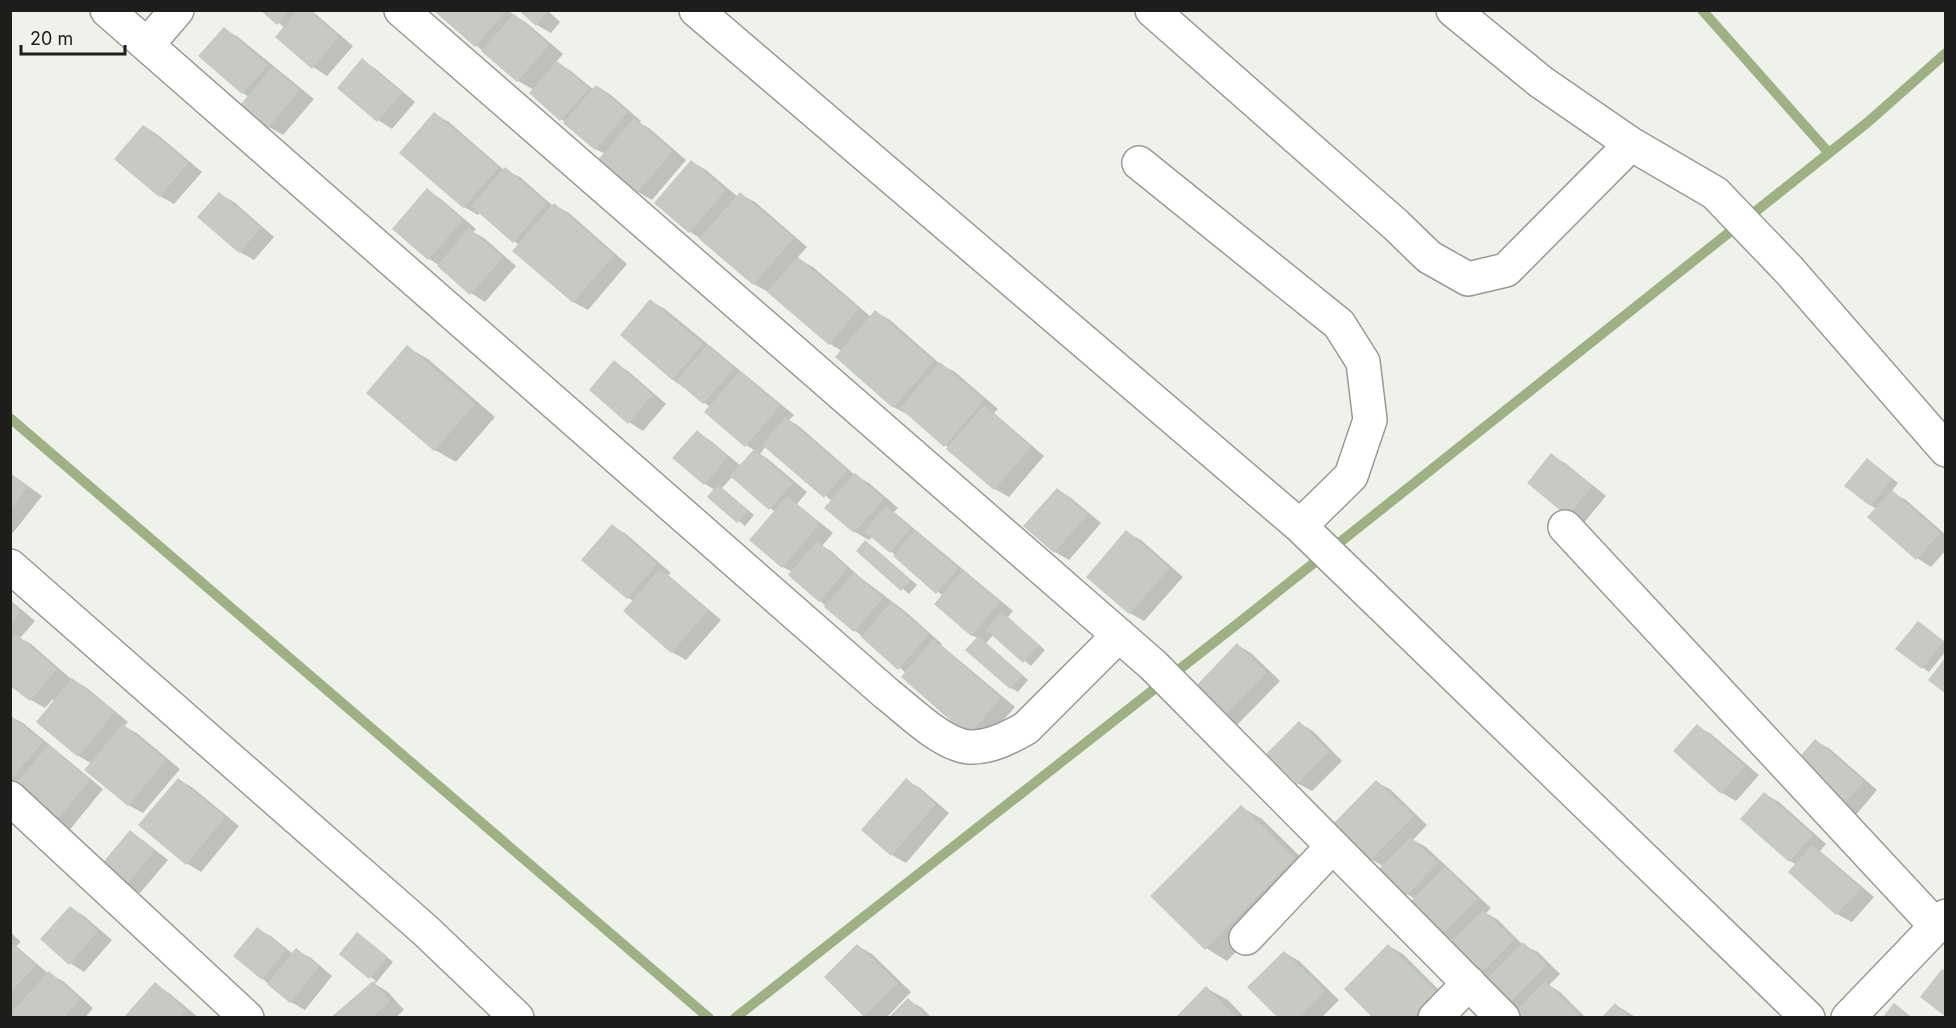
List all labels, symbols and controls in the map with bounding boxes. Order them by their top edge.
scale bar [21,18,124,56]
text: 20 m [30,28,73,49]

